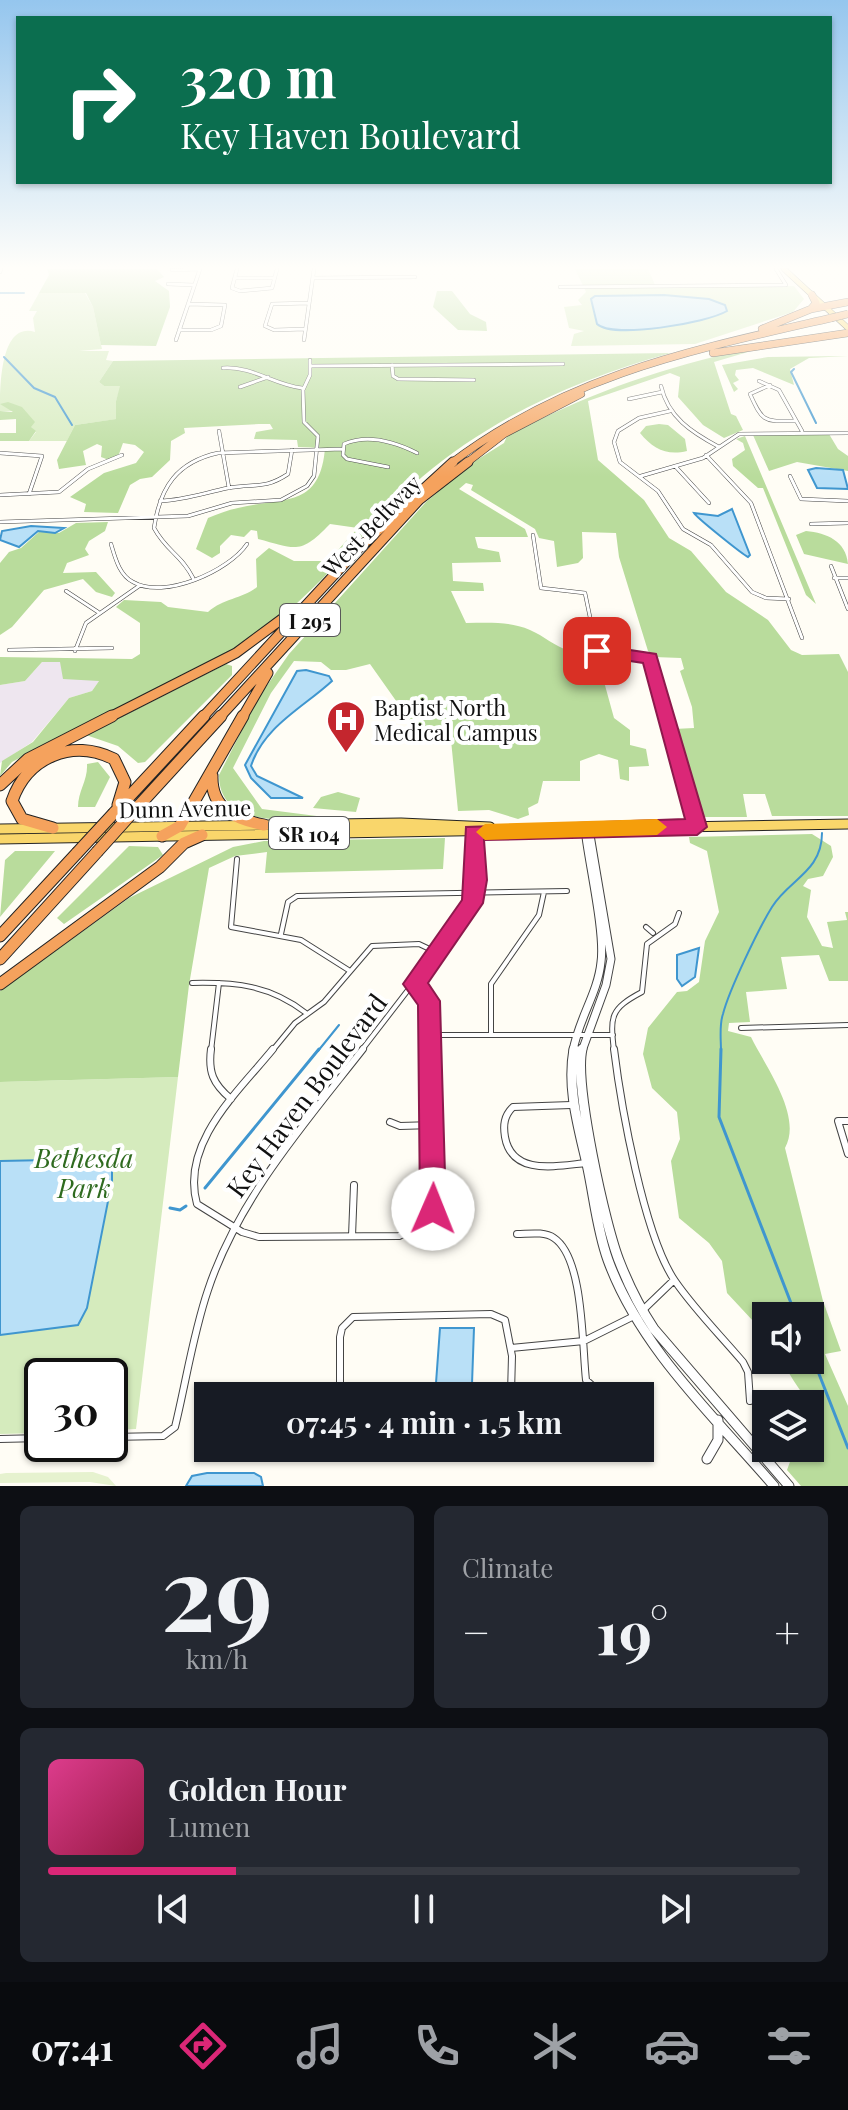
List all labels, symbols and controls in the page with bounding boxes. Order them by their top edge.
text: 320 m [180,38,336,113]
icon: right [48,48,152,152]
text: Key Haven Boulevard [180,110,521,158]
street label: West Beltway [314,468,427,583]
road number: I 295 [280,604,340,636]
pin [563,617,631,685]
icon: arrive [575,629,619,673]
place label: Baptist North Medical Campus [374,692,538,747]
hospital icon: Baptist North Medical Campus [325,699,367,754]
street label: Dunn Avenue [119,792,251,824]
road number: SR 104 [269,817,349,849]
street label: Key Haven Boulevard [218,986,394,1204]
park label: Bethesda Park [33,1140,134,1205]
position arrow [391,1167,475,1251]
map controls [752,1302,824,1462]
button: sound [752,1302,824,1374]
speed limit sign: 30 [24,1358,128,1462]
button: layers [752,1390,824,1462]
text: 07:45 · 4 min · 1.5 km [286,1402,562,1442]
text: 29 [161,1519,273,1658]
text: Climate [462,1550,553,1585]
text: 19° [596,1590,669,1670]
text: − [462,1601,490,1660]
text: + [774,1601,800,1660]
text: km/h [186,1641,248,1676]
text: Golden Hour [168,1769,347,1809]
text: Lumen [168,1809,250,1844]
icon: previous [151,1887,195,1931]
icon: pause [402,1887,446,1931]
icon: next [653,1887,697,1931]
icon: directions [175,2018,231,2074]
icon: music [292,2018,348,2074]
icon: phone [409,2018,465,2074]
icon: climate [527,2018,583,2074]
icon: car [644,2018,700,2074]
icon: filters [761,2018,817,2074]
text: 07:41 [31,2022,113,2070]

